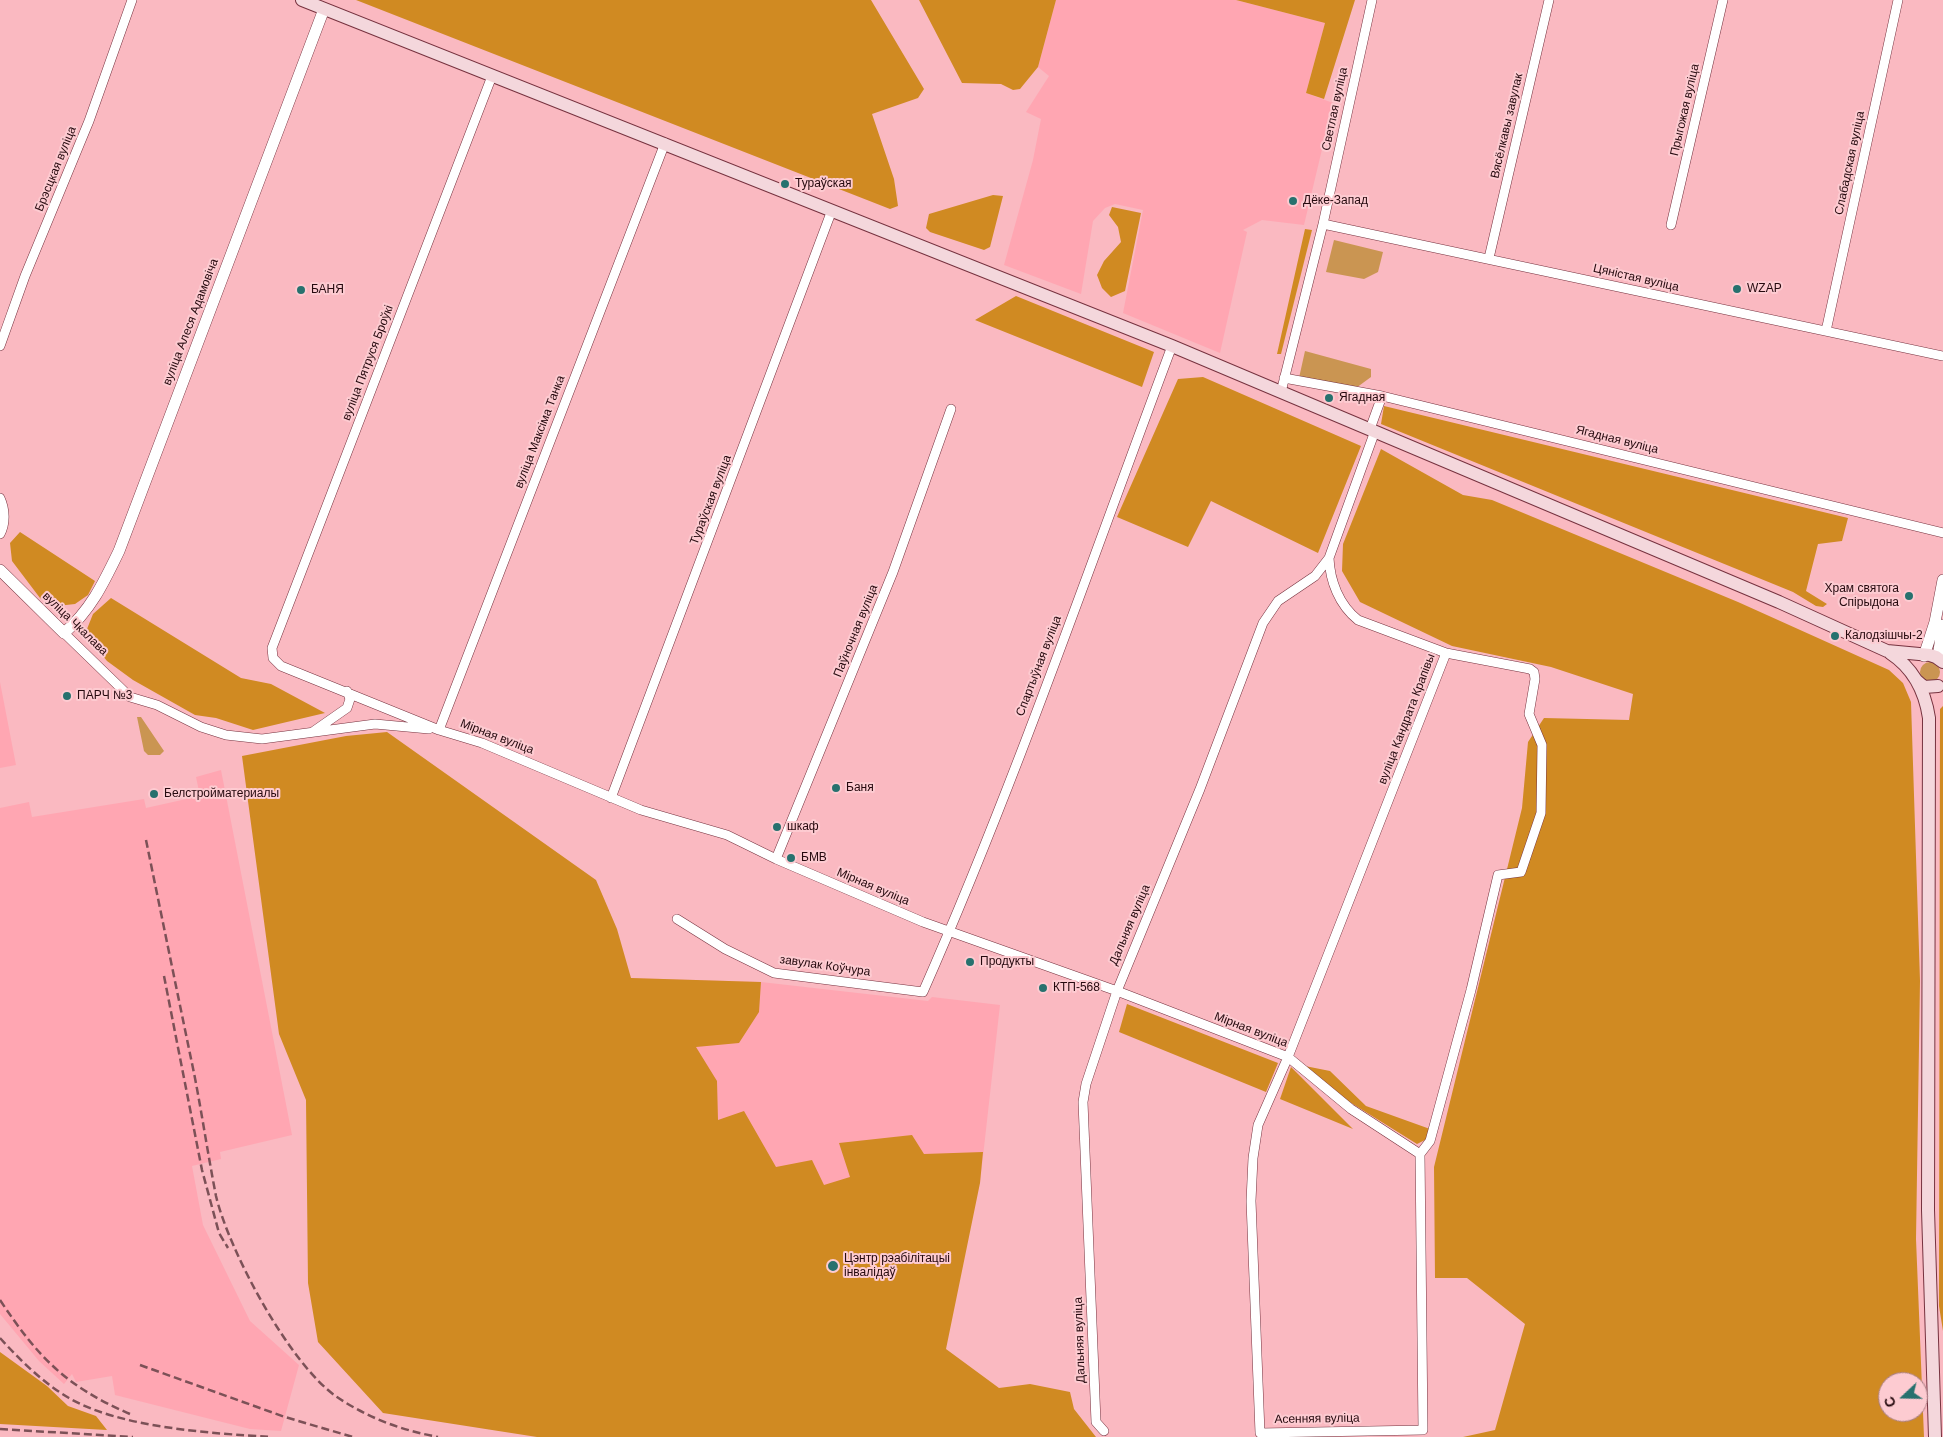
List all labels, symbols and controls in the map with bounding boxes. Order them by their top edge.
street label: Прыгожая вуліца [1667,63,1703,157]
street label: Светлая вуліца [1319,66,1351,152]
street label: Вясёлкавы завулак [1488,72,1526,180]
street label: Слабадская вуліца [1832,110,1868,216]
street label: Брэсцкая вуліца [32,124,80,214]
place label: Тураўская [795,177,852,191]
marker: Тураўская [779,178,791,190]
place label: Дёке-Запад [1303,194,1368,208]
marker: Дёке-Запад [1287,195,1299,207]
street label: вуліца Алеся Адамовіча [160,257,222,387]
street label: Цяністая вуліца [1592,261,1680,295]
place label: WZAP [1747,282,1782,296]
place label: БАНЯ [311,283,344,297]
marker: WZAP [1731,283,1743,295]
marker: БАНЯ [295,284,307,296]
street label: вуліца Пятруся Броўкі [339,303,397,423]
street label: вуліца Максіма Танка [512,374,568,490]
place label: Ягадная [1339,391,1385,405]
marker: Ягадная [1323,392,1335,404]
street label: Ягадная вуліца [1574,423,1660,457]
street label: Тураўская вуліца [687,453,735,547]
place label: Храм святога Спірыдона [1825,582,1899,610]
street label: Паўночная вуліца [831,583,881,679]
street label: вуліца Чкалава [39,589,111,659]
marker: Храм святога Спірыдона [1903,590,1915,602]
street label: Спартыўная вуліца [1013,614,1065,718]
place label: Калодзішчы-2 [1845,629,1923,643]
marker: Калодзішчы-2 [1829,630,1841,642]
street label: вуліца Кандрата Крапівы [1375,652,1439,786]
place label: ПАРЧ №3 [77,689,133,703]
marker: ПАРЧ №3 [61,690,73,702]
street label: Мірная вуліца [458,716,536,758]
place label: Баня [846,781,874,795]
marker: Баня [830,782,842,794]
place label: Белстройматериалы [164,787,279,801]
marker: Белстройматериалы [148,788,160,800]
place label: шкаф [787,820,819,834]
marker: шкаф [771,821,783,833]
place label: БМВ [801,851,827,865]
marker: БМВ [785,852,797,864]
street label: Мірная вуліца [835,865,911,909]
street label: Дальняя вуліца [1107,883,1153,967]
street label: завулак Коўчура [779,953,871,979]
place label: Продукты [980,955,1034,969]
marker: Продукты [964,956,976,968]
place label: КТП-568 [1053,981,1100,995]
marker: КТП-568 [1037,982,1049,994]
street label: Мірная вуліца [1212,1009,1290,1051]
place label: Цэнтр рэабілітацыі інвалідаў [844,1252,950,1280]
marker: Цэнтр рэабілітацыі інвалідаў [826,1259,840,1273]
street label: Дальняя вуліца [1071,1297,1089,1383]
north arrow [1878,1372,1928,1422]
text: С [1881,1394,1899,1410]
street label: Асенняя вуліца [1274,1411,1360,1427]

